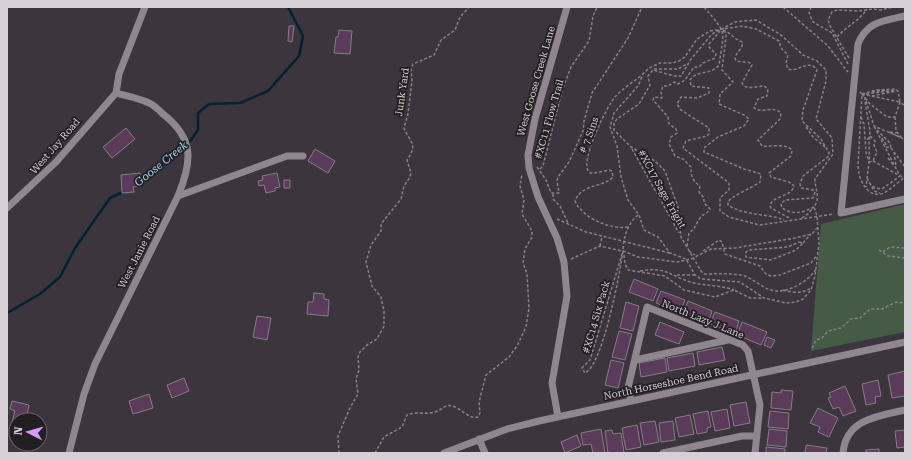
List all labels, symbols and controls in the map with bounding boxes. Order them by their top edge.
street label: West Goose Creek Lane [515,24,557,137]
street label: Junk Yard [393,66,411,117]
street label: #XC11 Flow Trail [532,78,566,160]
street label: # 7 Sins [577,115,601,155]
street label: West Jay Road [28,116,82,176]
water label: Goose Creek [132,139,190,189]
street label: #XC17 Sage Fright [636,148,688,230]
street label: West Janie Road [116,214,162,290]
street label: #XC14 Six Pack [580,279,612,355]
street label: North Lazy J Lane [660,297,746,341]
street label: North Horseshoe Bend Road [603,362,740,402]
north arrow [8,412,48,452]
text: N [12,426,26,436]

